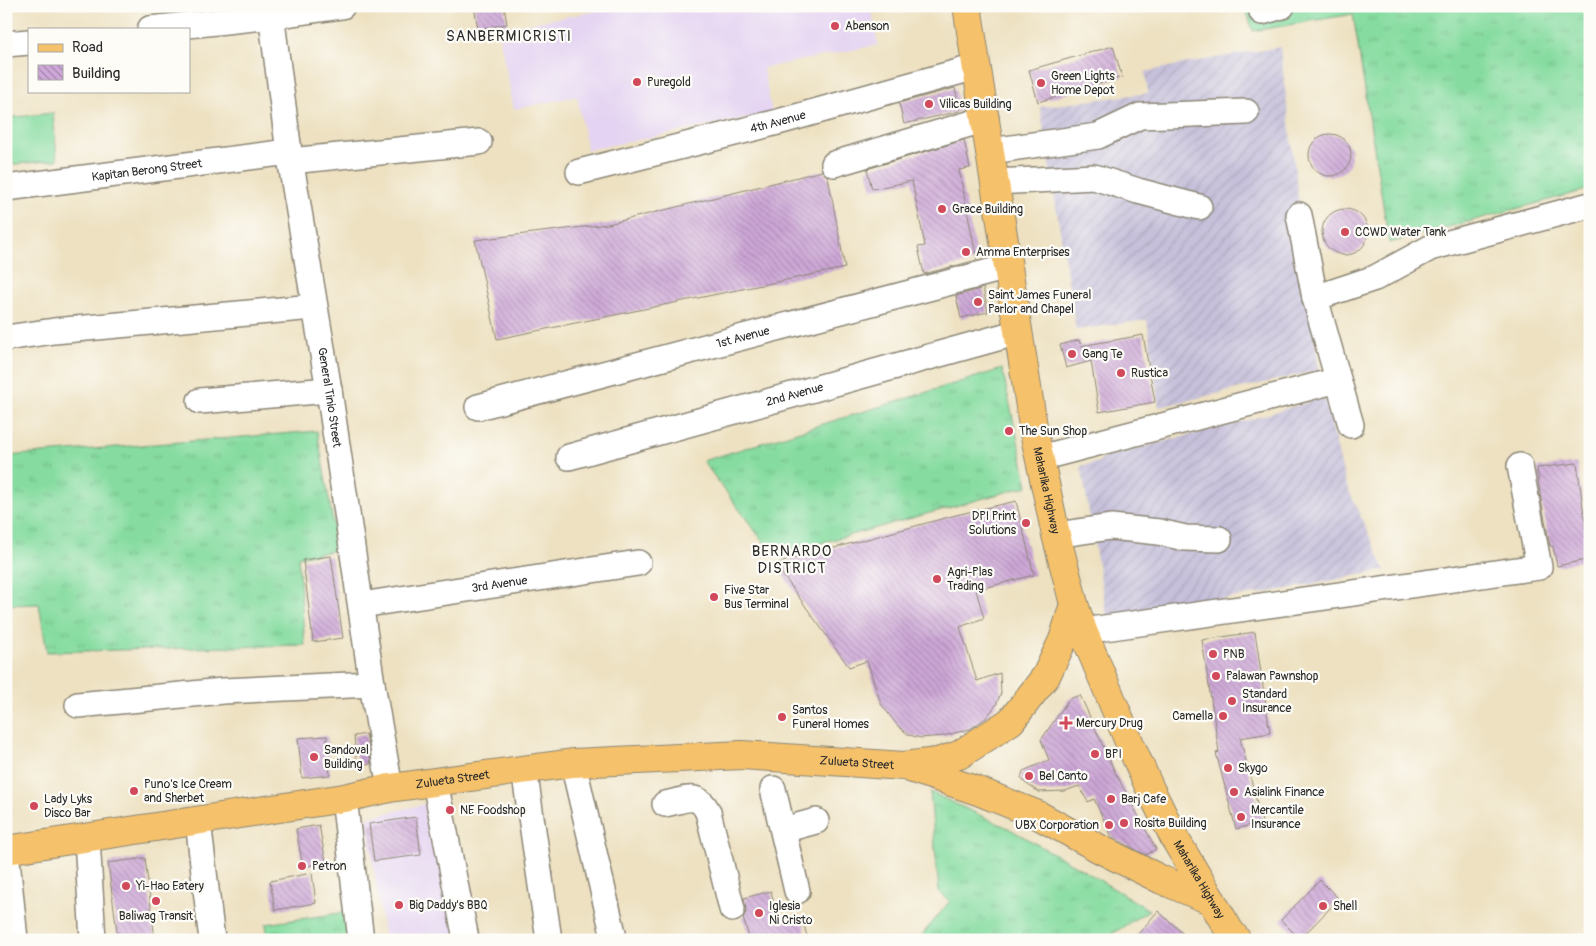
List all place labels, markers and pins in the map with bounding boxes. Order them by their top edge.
place label: Abenson [845,19,890,34]
marker: Abenson [829,20,841,32]
place label: Green Lights Home Depot [1051,69,1116,98]
place label: Puregold [647,75,691,90]
marker: Puregold [631,76,643,88]
marker: Green Lights Home Depot [1035,77,1047,89]
place label: Vilicas Building [939,97,1012,112]
marker: Vilicas Building [923,98,935,110]
place label: Grace Building [952,202,1023,217]
marker: Grace Building [936,203,948,215]
place label: CCWD Water Tank [1355,225,1446,240]
marker: CCWD Water Tank [1339,226,1351,238]
place label: Amma Enterprises [976,245,1070,260]
marker: Amma Enterprises [960,246,972,258]
place label: Saint James Funeral Parlor and Chapel [988,288,1091,317]
marker: Saint James Funeral Parlor and Chapel [972,296,984,308]
place label: Gang Te [1082,347,1123,362]
marker: Gang Te [1066,348,1078,360]
place label: Rustica [1131,366,1168,381]
marker: Rustica [1115,367,1127,379]
place label: The Sun Shop [1019,424,1087,439]
marker: The Sun Shop [1003,425,1015,437]
place label: DPI Print Solutions [968,509,1017,538]
marker: DPI Print Solutions [1020,517,1032,529]
place label: Agri-Plas Trading [947,565,993,594]
marker: Agri-Plas Trading [931,573,943,585]
place label: Five Star Bus Terminal [724,583,789,612]
marker: Five Star Bus Terminal [708,591,720,603]
place label: PNB [1223,647,1245,662]
marker: PNB [1207,648,1219,660]
place label: Palawan Pawnshop [1226,669,1319,684]
marker: Palawan Pawnshop [1210,670,1222,682]
place label: Standard Insurance [1242,687,1291,716]
marker: Standard Insurance [1226,695,1238,707]
place label: Santos Funeral Homes [792,703,870,732]
place label: Camella [1172,709,1213,724]
marker: Camella [1217,710,1229,722]
marker: Santos Funeral Homes [776,711,788,723]
place label: Mercury Drug [1076,716,1143,731]
marker: Mercury Drug [1060,717,1072,729]
place label: Sandoval Building [324,743,369,772]
place label: BPI [1105,747,1122,762]
marker: BPI [1089,748,1101,760]
marker: Sandoval Building [308,751,320,763]
place label: Skygo [1238,761,1268,776]
marker: Skygo [1222,762,1234,774]
place label: Bel Canto [1039,769,1088,784]
marker: Bel Canto [1023,770,1035,782]
place label: Puno's Ice Cream and Sherbet [144,777,232,806]
marker: Puno's Ice Cream and Sherbet [128,785,140,797]
place label: Asialink Finance [1244,785,1324,800]
marker: Asialink Finance [1228,786,1240,798]
place label: Lady Lyks Disco Bar [44,792,93,821]
place label: Barj Cafe [1121,792,1166,807]
marker: Barj Cafe [1105,793,1117,805]
marker: Lady Lyks Disco Bar [28,800,40,812]
place label: NE Foodshop [460,803,526,818]
place label: Mercantile Insurance [1251,803,1304,832]
marker: NE Foodshop [444,804,456,816]
marker: Mercantile Insurance [1235,811,1247,823]
place label: Rosita Building [1134,816,1206,831]
marker: Rosita Building [1118,817,1130,829]
place label: UBX Corporation [1015,818,1099,833]
marker: UBX Corporation [1103,819,1115,831]
place label: Petron [312,859,347,874]
marker: Petron [296,860,308,872]
place label: Yi-Hao Eatery [135,879,204,894]
marker: Yi-Hao Eatery [120,880,132,892]
marker: Baliwag Transit [150,895,162,907]
place label: Big Daddy's BBQ [409,898,488,913]
marker: Big Daddy's BBQ [393,899,405,911]
place label: Iglesia Ni Cristo [769,899,813,928]
place label: Shell [1333,899,1357,914]
marker: Shell [1317,900,1329,912]
marker: Iglesia Ni Cristo [753,907,765,919]
place label: Baliwag Transit [119,909,193,924]

